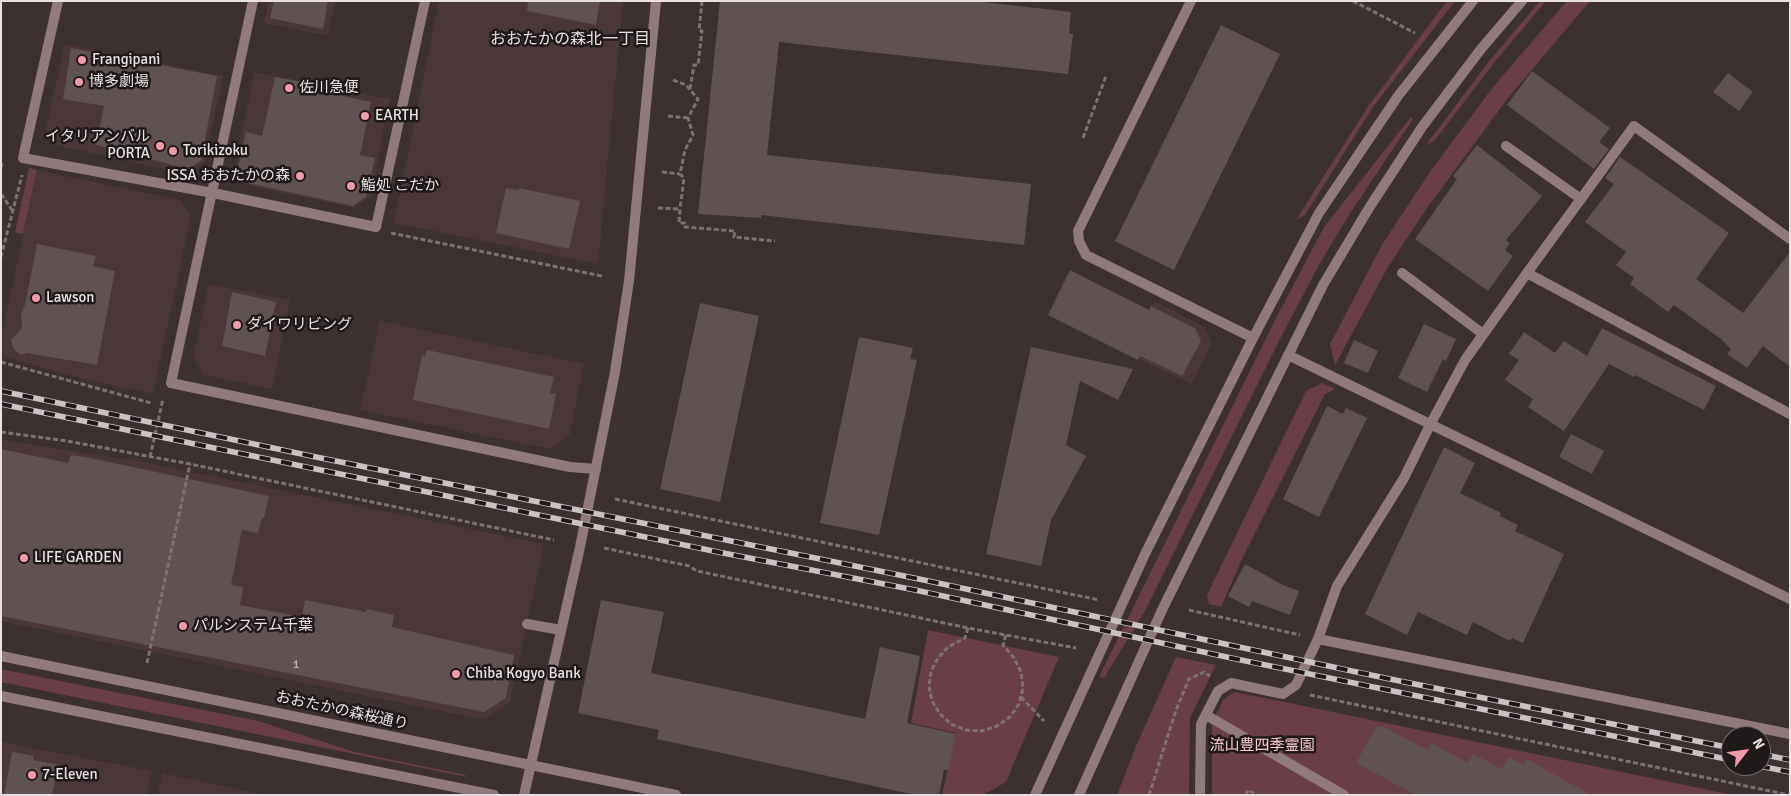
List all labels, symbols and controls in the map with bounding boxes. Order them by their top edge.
district label: おおたかの森北一丁目 [490,30,650,50]
place label: Frangipani [92,51,160,69]
marker: Frangipani [76,54,88,66]
place label: 博多劇場 [89,73,149,91]
marker: 博多劇場 [73,76,85,88]
place label: 佐川急便 [299,79,359,97]
marker: 佐川急便 [283,82,295,94]
place label: EARTH [375,107,419,125]
marker: EARTH [359,110,371,122]
place label: イタリアンバル PORTA [45,128,150,163]
marker: イタリアンバル PORTA [154,140,166,152]
place label: Torikizoku [183,142,248,160]
marker: Torikizoku [167,145,179,157]
place label: ISSA おおたかの森 [166,167,290,185]
marker: ISSA おおたかの森 [294,170,306,182]
place label: 鮨処 こだか [361,177,439,195]
marker: 鮨処 こだか [345,180,357,192]
place label: Lawson [46,289,94,307]
marker: Lawson [30,292,42,304]
place label: ダイワリビング [247,316,352,334]
marker: ダイワリビング [231,319,243,331]
place label: LIFE GARDEN [34,549,122,567]
marker: LIFE GARDEN [18,552,30,564]
place label: パルシステム千葉 [193,617,313,635]
marker: パルシステム千葉 [177,620,189,632]
house number: 1 [293,658,299,672]
place label: Chiba Kogyo Bank [466,665,581,683]
marker: Chiba Kogyo Bank [450,668,462,680]
street label: おおたかの森桜通り [274,688,410,734]
north arrow [1721,726,1771,776]
text: N [1749,735,1768,752]
park label: 流山豊四季霊園 [1210,737,1314,755]
place label: 7-Eleven [42,766,98,784]
marker: 7-Eleven [26,769,38,781]

